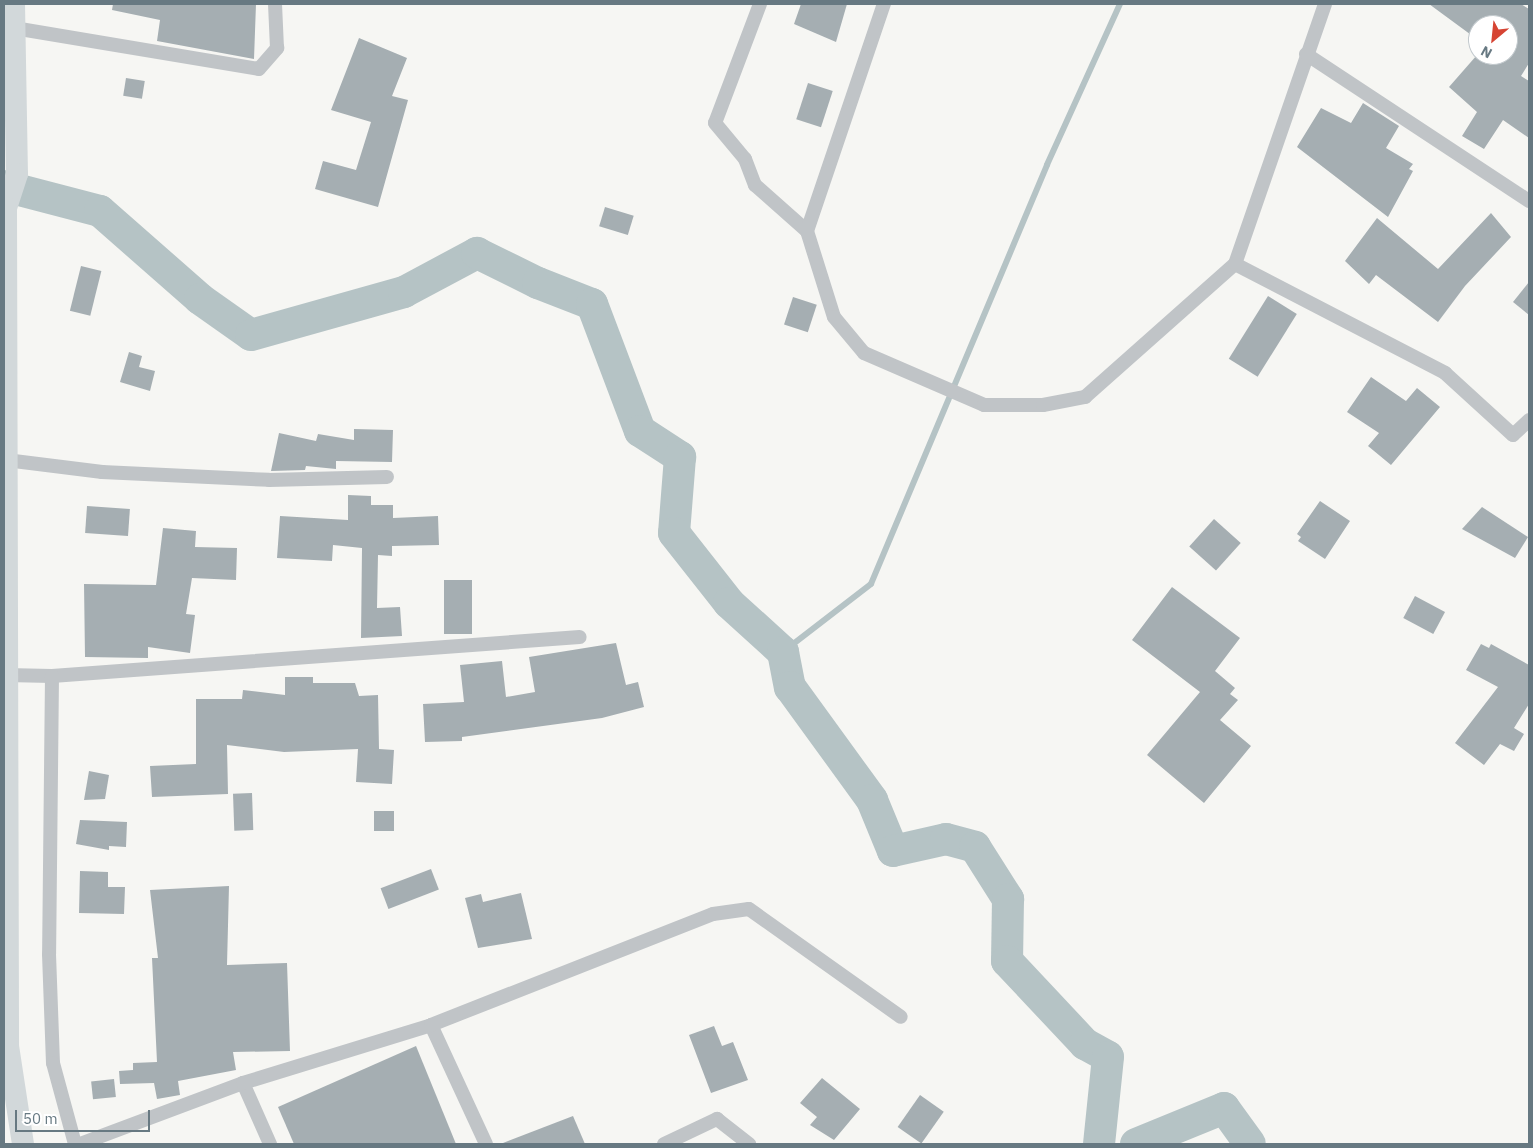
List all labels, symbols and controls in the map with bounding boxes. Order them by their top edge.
north arrow [1468,15,1518,65]
text: N [1478,42,1495,63]
scale bar [18,1100,152,1132]
text: 50 m [23,1109,58,1128]

